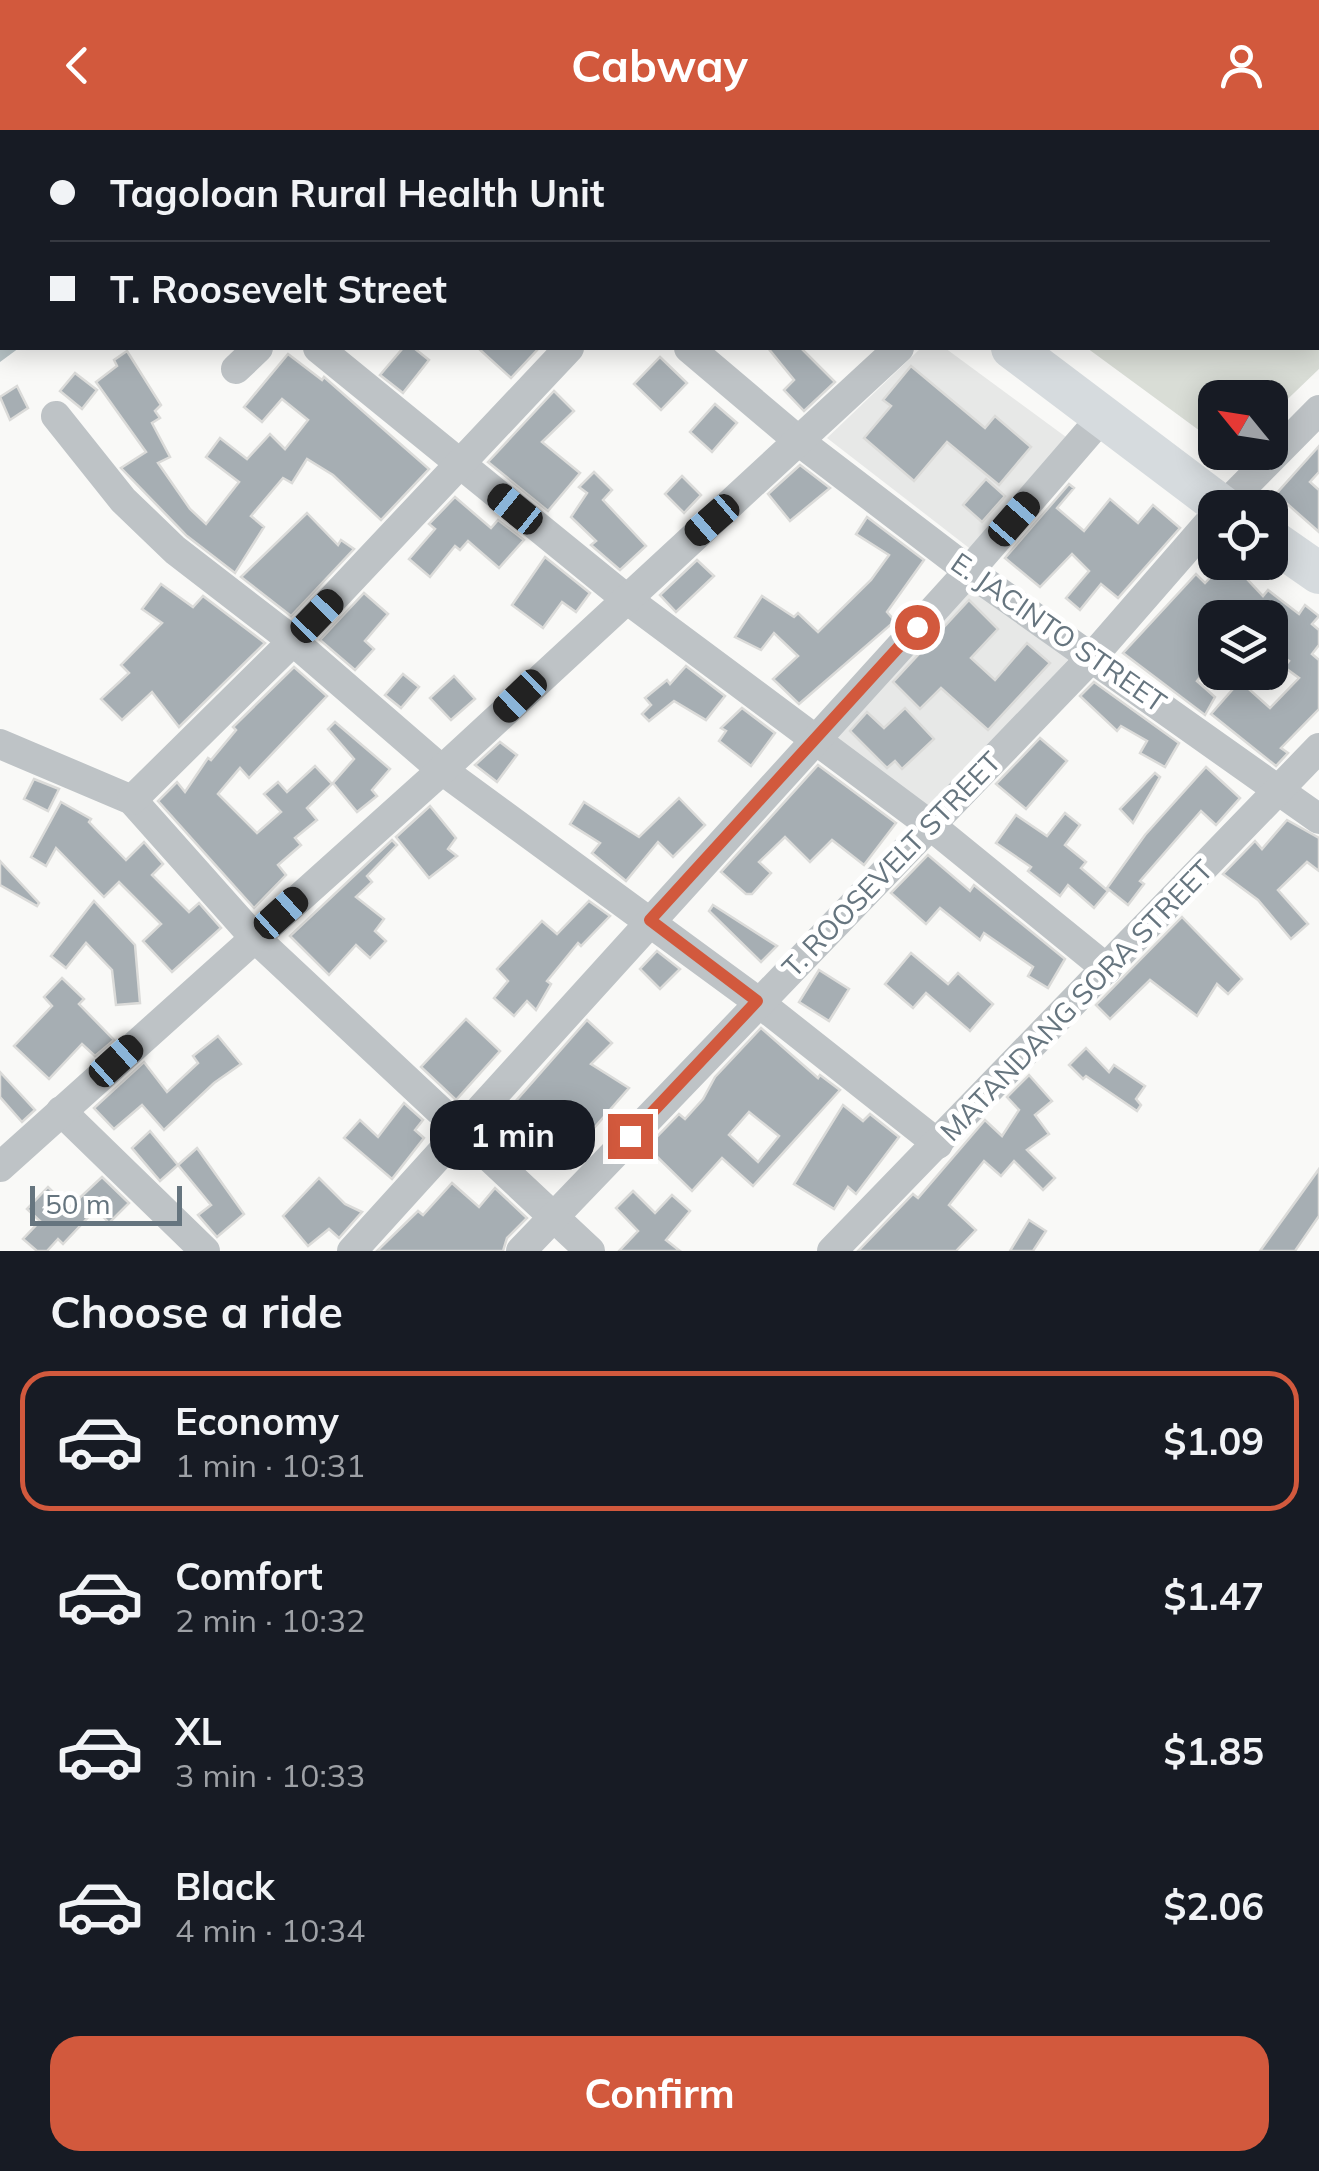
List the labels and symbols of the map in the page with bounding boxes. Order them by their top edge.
north arrow [1198,380,1288,470]
car [482,478,548,540]
car [983,487,1045,551]
car [680,489,744,551]
street label: E. JACINTO STREET [945,545,1173,719]
car [285,584,349,648]
route start [895,605,940,650]
car [488,664,552,728]
street label: T. ROOSEVELT STREET [774,744,1008,984]
street label: MATANDANG SORA STREET [932,852,1220,1148]
car [249,882,313,944]
car [84,1030,148,1092]
callout: 1 min [430,1101,595,1171]
route end [608,1114,653,1159]
scale bar [30,1181,182,1226]

